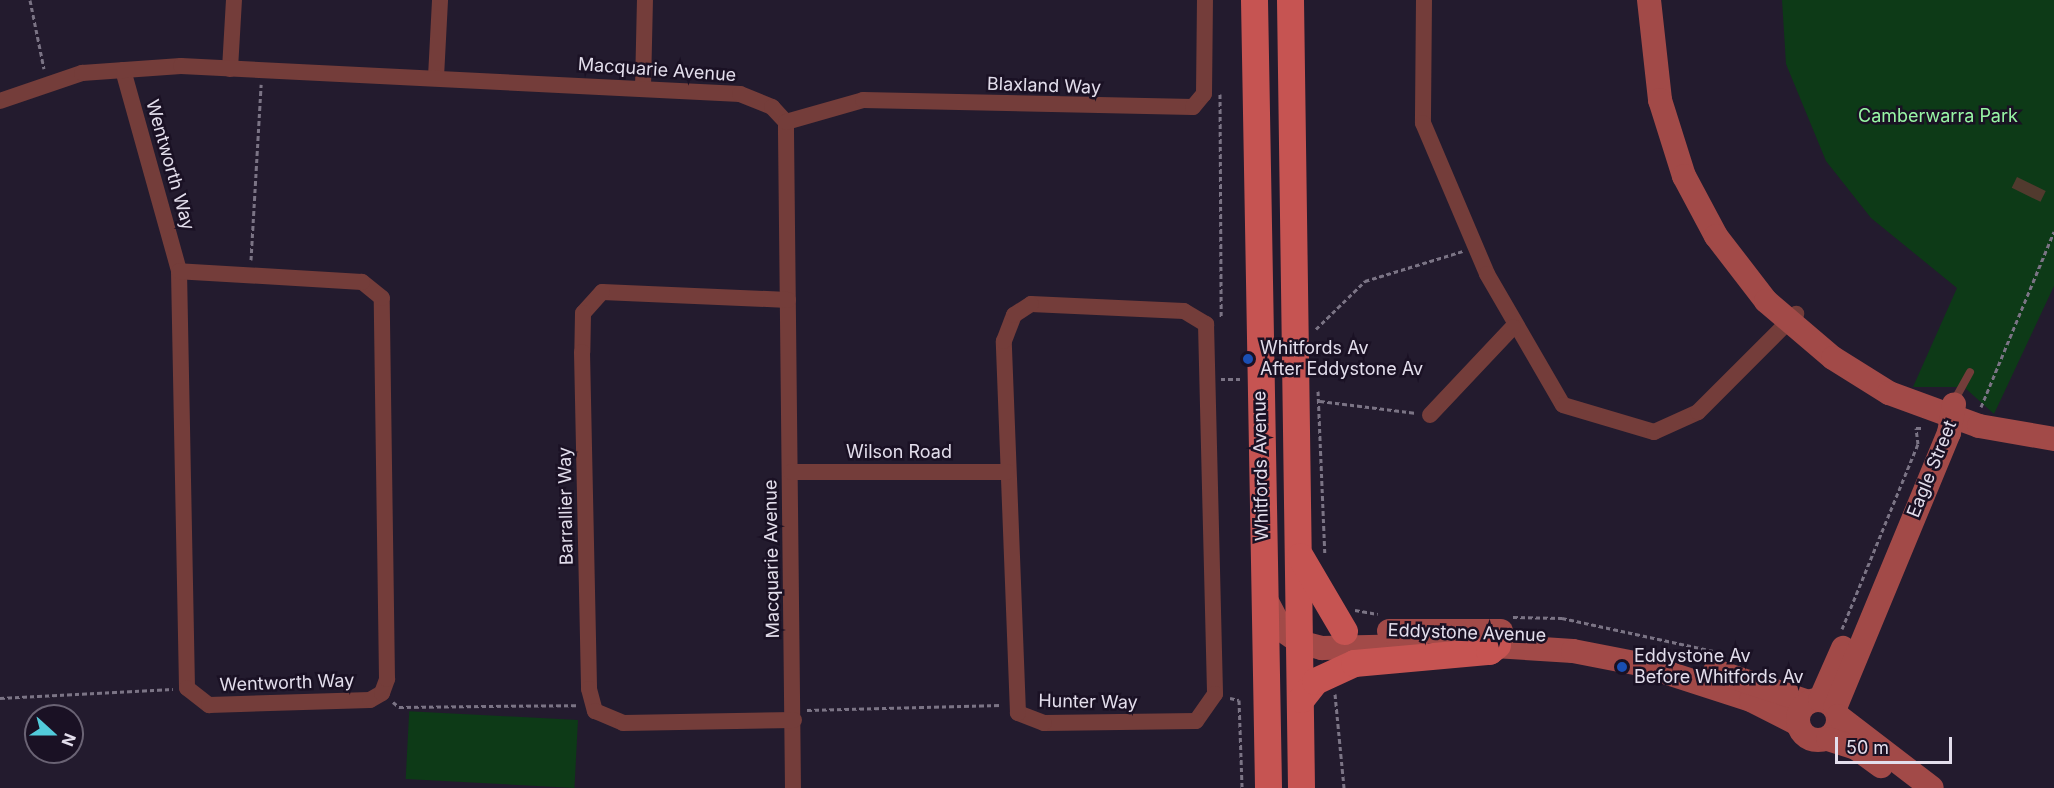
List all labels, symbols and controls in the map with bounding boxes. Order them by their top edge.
street label: Macquarie Avenue [577,54,737,86]
street label: Blaxland Way [987,73,1101,99]
street label: Wentworth Way [141,97,199,233]
park label: Camberwarra Park [1858,105,2018,127]
place label: Whitfords Av After Eddystone Av [1260,338,1423,380]
marker: Whitfords Av After Eddystone Av [1241,352,1255,366]
street label: Whitfords Avenue [1249,391,1273,541]
street label: Eagle Street [1903,417,1961,521]
street label: Wilson Road [846,441,952,463]
street label: Barrallier Way [554,447,578,565]
street label: Macquarie Avenue [760,480,784,638]
street label: Eddystone Avenue [1387,619,1547,647]
place label: Eddystone Av Before Whitfords Av [1634,646,1804,688]
marker: Eddystone Av Before Whitfords Av [1615,660,1629,674]
street label: Wentworth Way [219,670,355,696]
street label: Hunter Way [1038,690,1138,714]
north arrow [24,704,84,764]
scale bar [1838,725,1955,763]
text: N [57,730,80,749]
text: 50 m [1846,737,1889,758]

